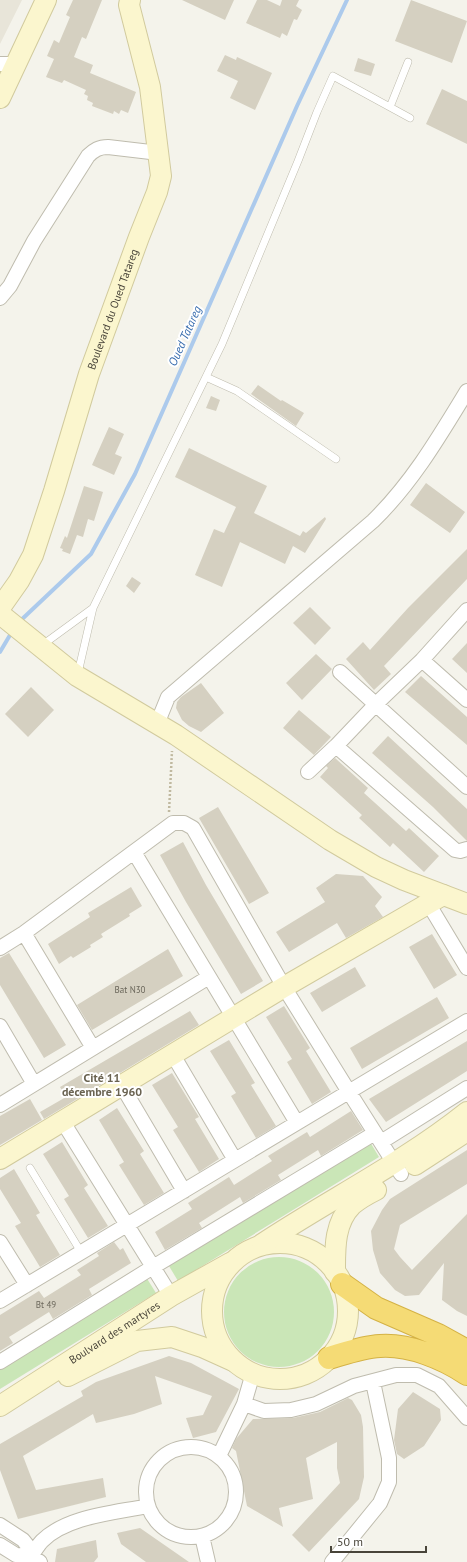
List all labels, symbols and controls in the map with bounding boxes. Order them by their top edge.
street label: Boulevard du Oued Tatareg [84,247,141,371]
water label: Oued Tatareg [165,303,205,368]
house number: Bat N30 [114,984,146,995]
district label: Cité 11 décembre 1960 [62,1070,142,1099]
street label: Boulvard des martyres [66,1298,163,1367]
house number: Bt 49 [36,1299,56,1310]
scale bar [331,1528,426,1554]
text: 50 m [337,1534,363,1549]

